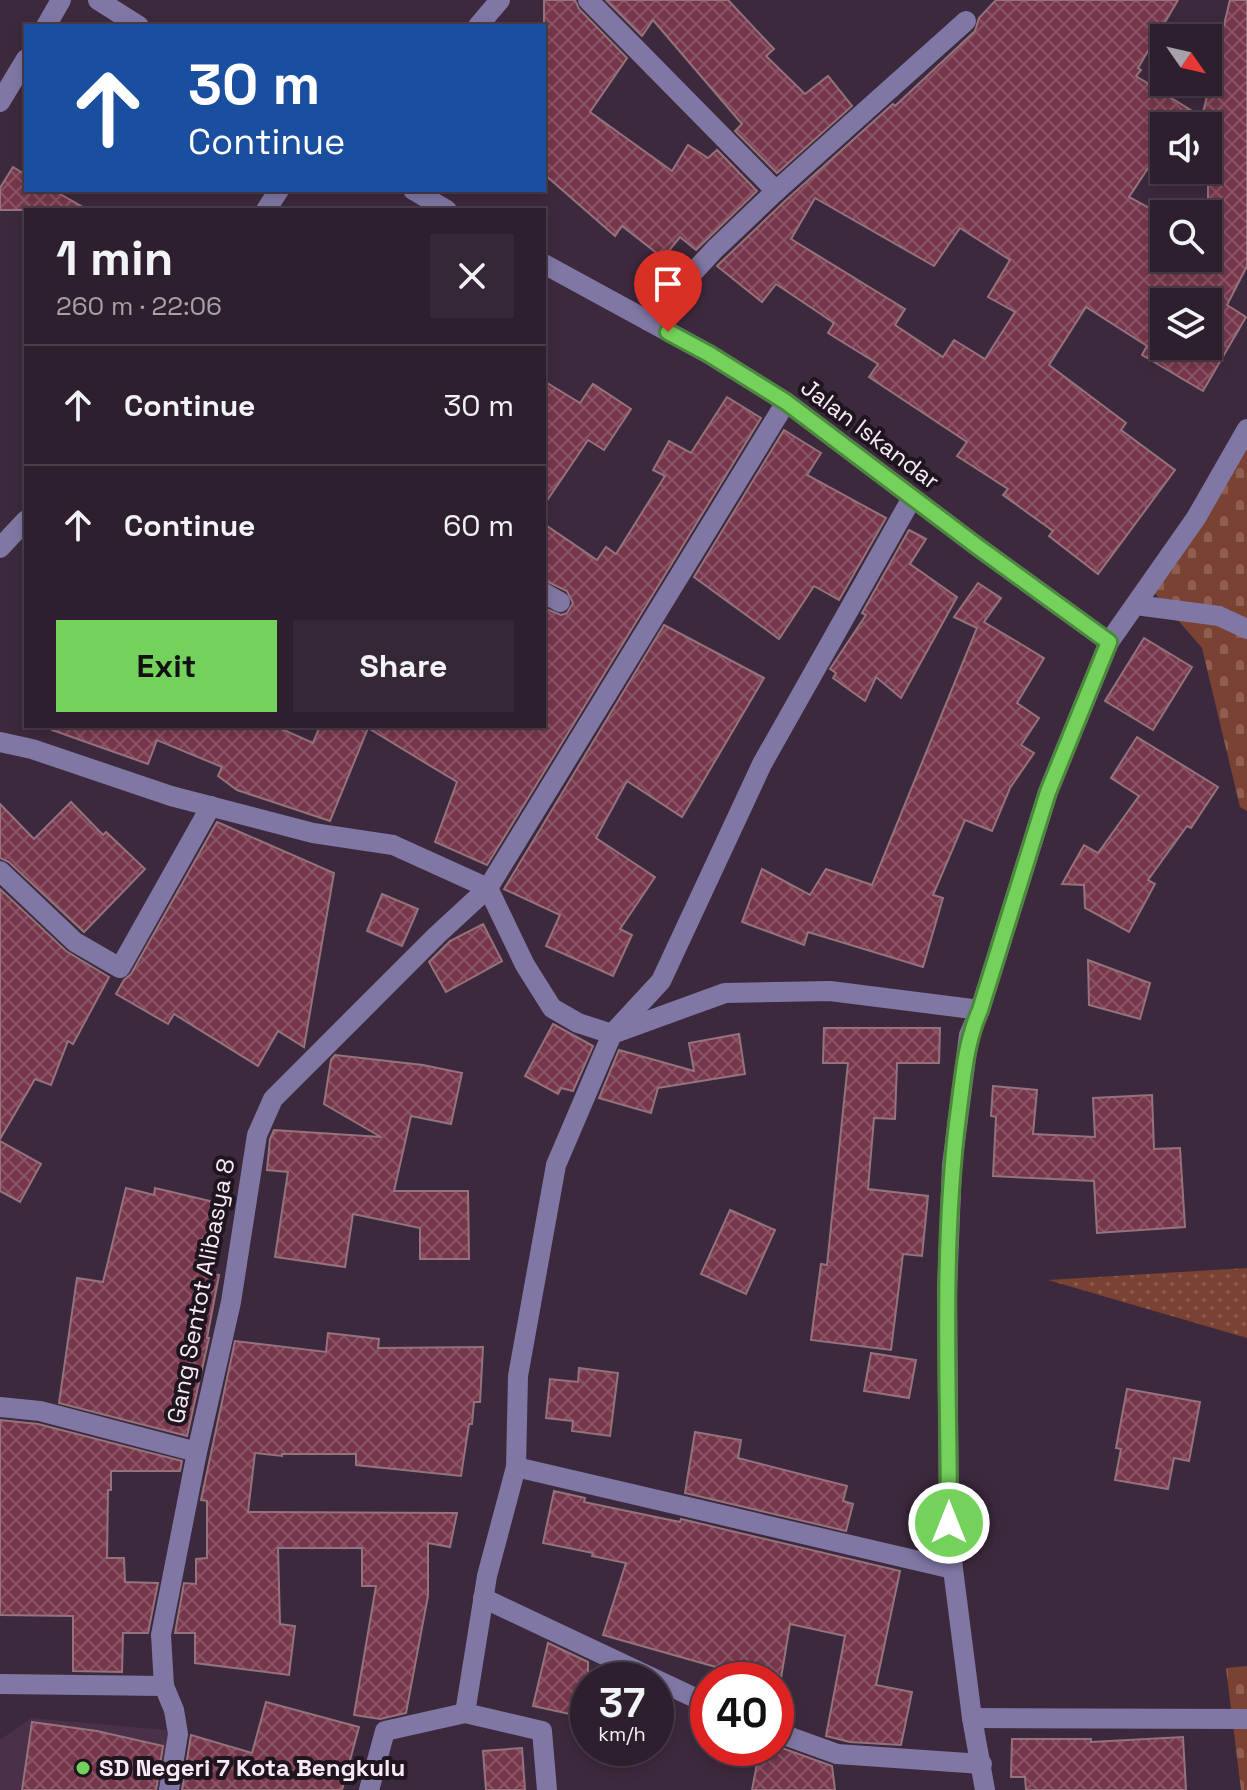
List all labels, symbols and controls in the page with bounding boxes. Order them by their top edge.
north arrow [1150,24,1222,96]
map controls [1150,24,1222,360]
text: 30 m [188,49,320,120]
icon: ahead [56,56,160,160]
button: sound [1150,112,1222,184]
text: Continue [188,119,345,165]
button: search [1150,200,1222,272]
text: 1 min [56,228,173,289]
button: close [430,234,514,318]
pin [634,250,702,332]
icon: arrive [646,262,690,306]
button: layers [1150,288,1222,360]
text: 260 m · 22:06 [56,289,222,323]
street label: Jalan Iskandar [795,371,946,496]
icon: ahead [56,383,100,427]
text: Continue [124,386,255,425]
text: 30 m [443,386,514,425]
icon: ahead [56,503,100,547]
text: Continue [124,506,255,545]
text: 60 m [443,506,514,545]
button: Exit [56,620,277,712]
button: Share [293,620,514,712]
street label: Gang Sentot Alibasya 8 [160,1156,241,1426]
position arrow [907,1481,991,1565]
speed limit sign: 40 [690,1662,794,1766]
text: 37 [599,1678,645,1729]
text: km/h [598,1721,646,1747]
place label: SD Negeri 7 Kota Bengkulu [99,1752,405,1783]
marker: SD Negeri 7 Kota Bengkulu [74,1759,92,1777]

